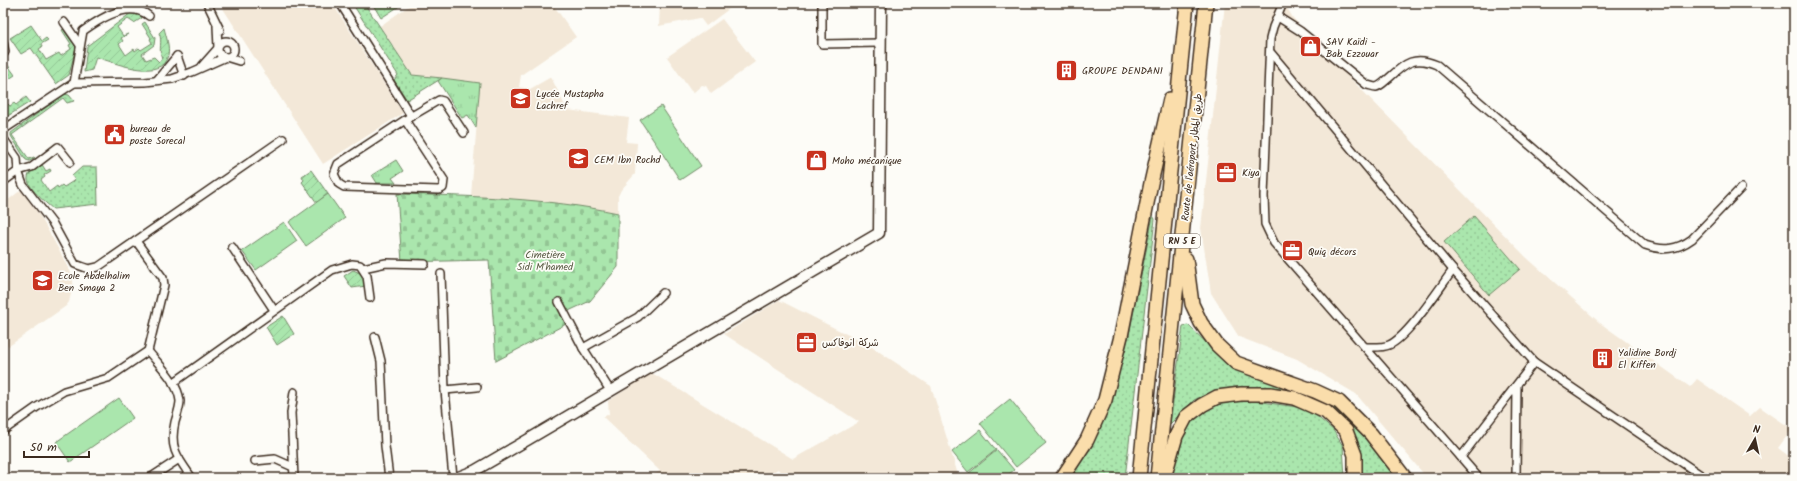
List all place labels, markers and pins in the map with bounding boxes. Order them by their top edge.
shop icon: SAV Kaïdi - Bab Ezzouar [1298,34,1324,60]
place label: SAV Kaïdi - Bab Ezzouar [1326,34,1379,62]
building icon: GROUPE DENDANI [1054,57,1080,83]
place label: GROUPE DENDANI [1082,63,1163,79]
school or university icon: Lycée Mustapha Lachref [507,86,533,112]
place label: Lycée Mustapha Lachref [536,86,604,114]
public building icon: bureau de poste Sorecal [102,121,128,147]
place label: bureau de poste Sorecal [129,121,186,149]
school or university icon: CEM Ibn Rochd [565,146,591,172]
shop icon: Moho mécanique [804,147,830,173]
place label: CEM Ibn Rochd [594,152,662,168]
place label: Moho mécanique [832,153,902,169]
office icon: Kiya [1214,159,1240,185]
place label: Kiya [1242,165,1260,181]
office icon: Quiq décors [1280,238,1306,264]
place label: Quiq décors [1308,244,1357,260]
school or university icon: Ecole Abdelhalim Ben Smaya 2 [29,268,55,294]
place label: Ecole Abdelhalim Ben Smaya 2 [58,268,130,296]
office icon: شركة انوفاكس [794,329,820,355]
place label: شركة انوفاكس [822,335,879,351]
building icon: Yalidine Bordj El Kiffen [1589,345,1615,371]
place label: Yalidine Bordj El Kiffen [1618,345,1677,373]

